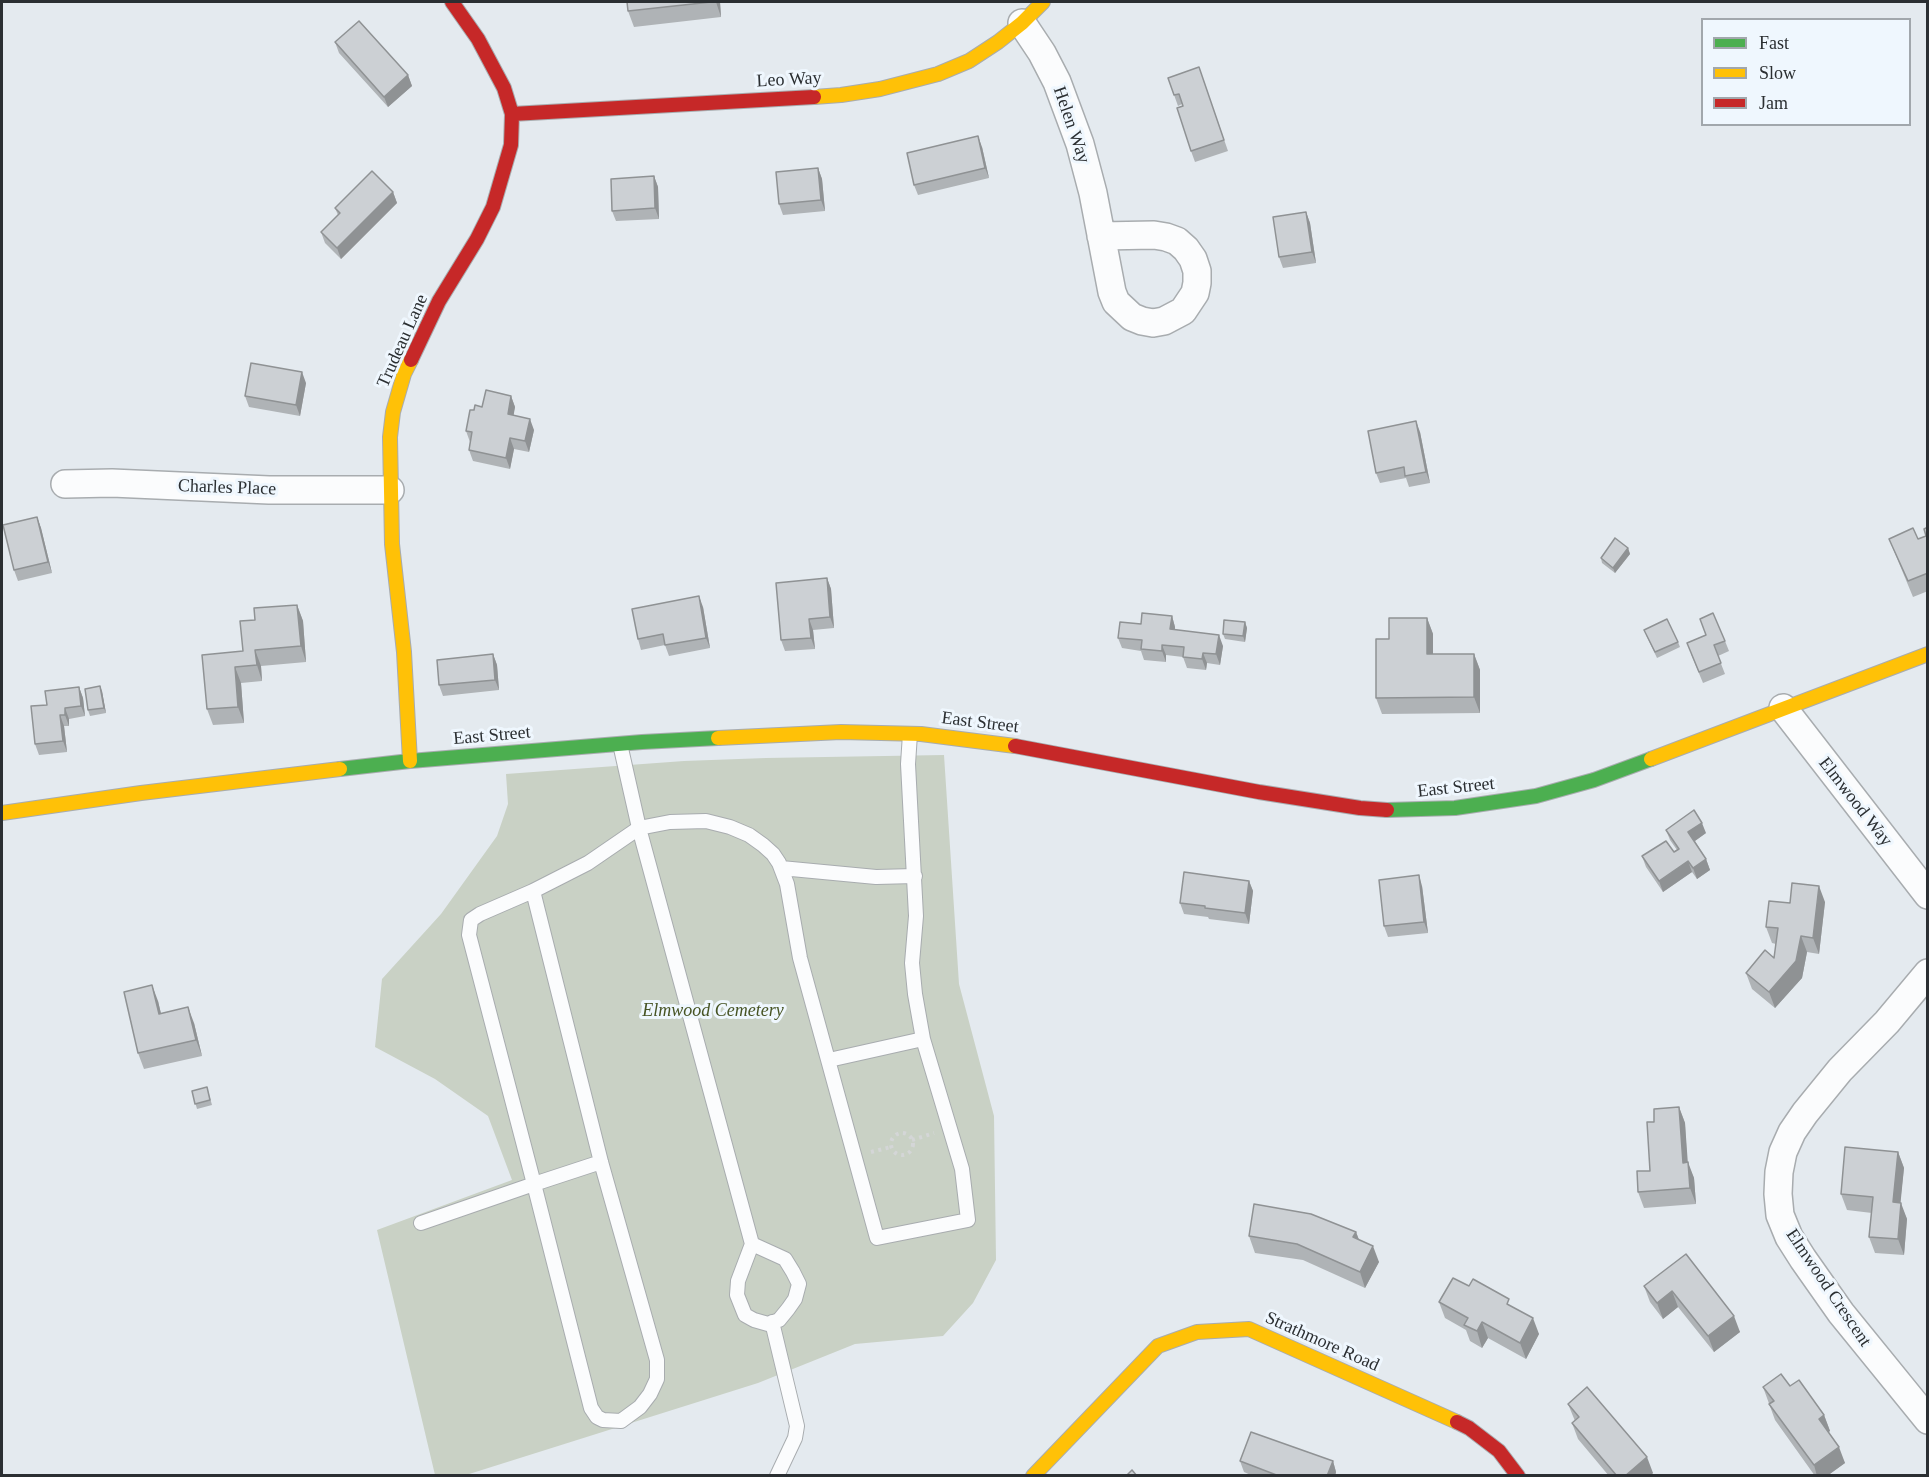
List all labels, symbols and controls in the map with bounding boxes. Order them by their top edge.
legend [1701,18,1911,126]
text: Fast [1759,33,1789,53]
text: Slow [1759,63,1796,83]
street label: Leo Way [756,68,822,92]
street label: Helen Way [1048,84,1094,166]
text: Jam [1759,93,1788,113]
street label: Trudeau Lane [373,291,433,391]
street label: Charles Place [177,475,277,501]
street label: East Street [940,708,1020,738]
street label: East Street [452,722,532,750]
street label: Elmwood Way [1814,753,1896,851]
street label: East Street [1416,773,1496,803]
park label: Elmwood Cemetery [642,1000,784,1022]
street label: Elmwood Crescent [1781,1225,1875,1351]
street label: Strathmore Road [1262,1307,1382,1377]

